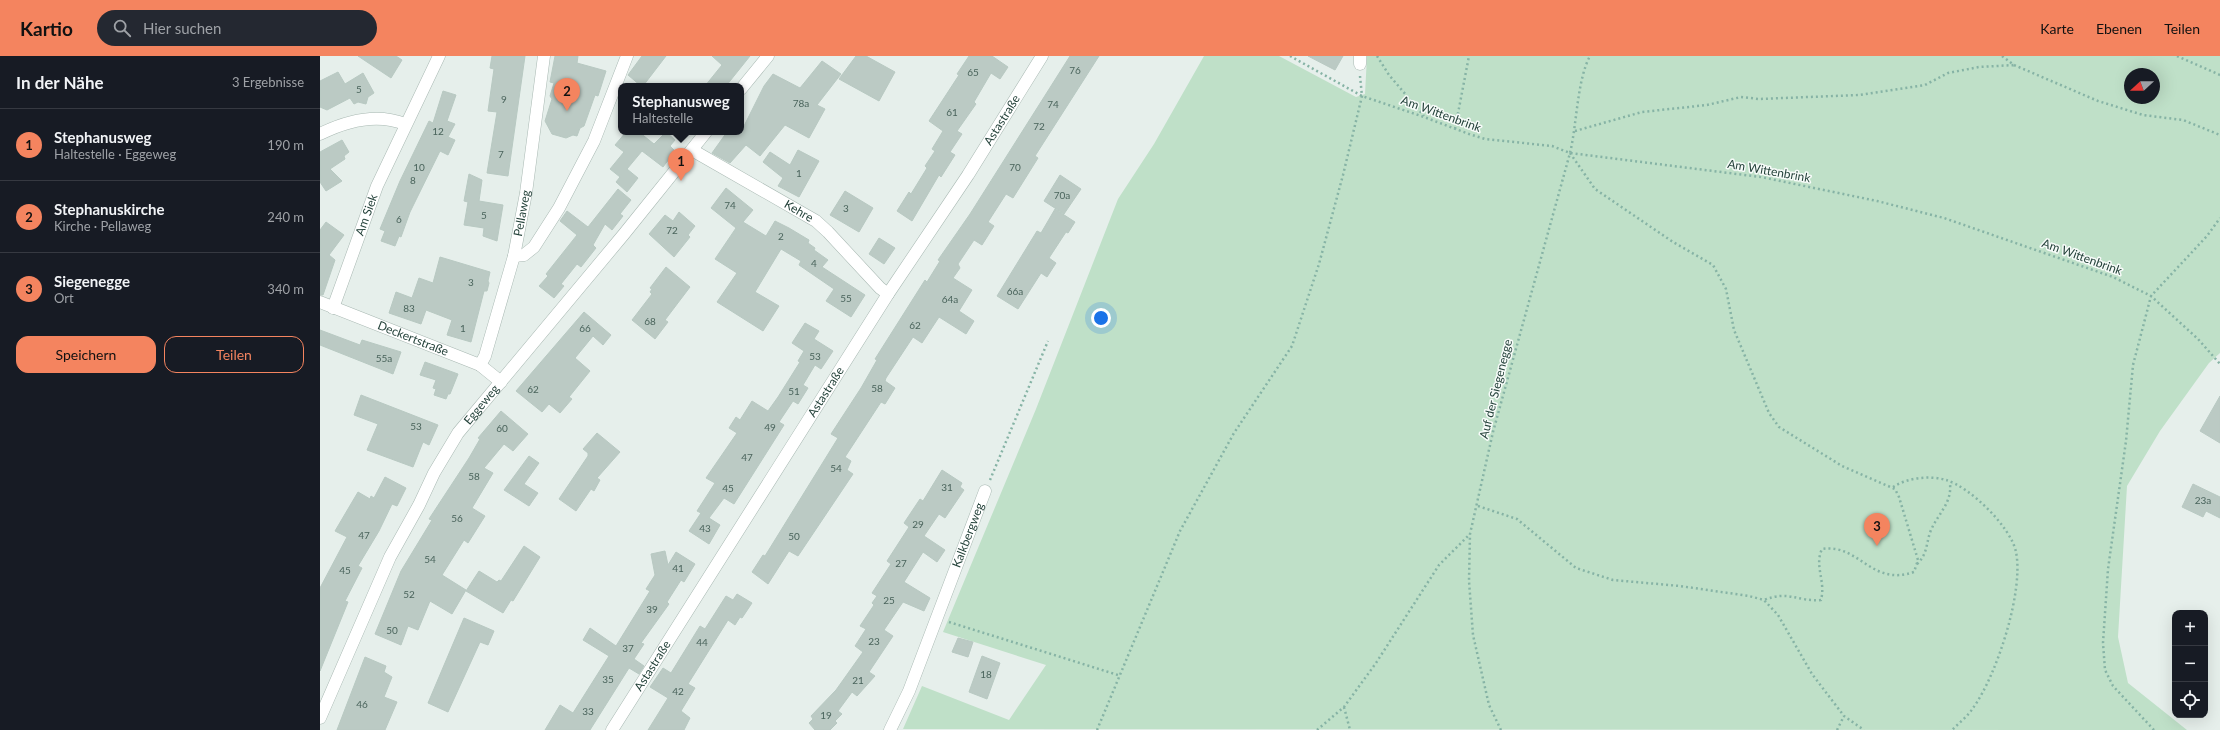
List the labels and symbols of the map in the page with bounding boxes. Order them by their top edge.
house number: 76 [1069,64,1081,76]
house number: 65 [967,66,979,78]
north arrow [2124,68,2160,104]
pin: 2 [554,78,580,111]
house number: 5 [356,83,362,95]
street label: Astastraße [980,92,1023,148]
street label: Am Wittenbrink [1399,92,1484,135]
house number: 9 [501,93,507,105]
house number: 78a [793,97,809,109]
house number: 74 [1047,98,1059,110]
house number: 61 [946,106,958,118]
house number: 72 [1033,120,1045,132]
house number: 12 [432,125,444,137]
house number: 7 [498,148,504,160]
pin: 1 [668,148,694,181]
street label: Am Wittenbrink [1726,156,1813,185]
house number: 10 [413,161,425,173]
house number: 70 [1009,161,1021,173]
house number: 1 [796,167,802,179]
house number: 8 [410,174,416,186]
street label: Pellaweg [510,189,533,237]
house number: 70a [1054,189,1070,201]
street label: Am Siek [352,191,381,237]
street label: Kehre [782,196,816,225]
house number: 74 [724,199,736,211]
house number: 3 [843,202,849,214]
house number: 5 [481,209,487,221]
house number: 6 [396,213,402,225]
house number: 72 [666,224,678,236]
house number: 2 [778,230,784,242]
street label: Am Wittenbrink [2040,235,2125,278]
house number: 4 [811,257,817,269]
house number: 3 [468,276,474,288]
house number: 66a [1007,285,1023,297]
house number: 55 [840,292,852,304]
house number: 64a [942,293,958,305]
house number: 83 [403,302,415,314]
your location [1091,308,1111,328]
house number: 68 [644,315,656,327]
street label: Deckertstraße [376,317,451,359]
house number: 62 [909,319,921,331]
house number: 1 [460,322,466,334]
house number: 66 [579,322,591,334]
street label: Auf der Siegenegge [1476,338,1515,440]
house number: 53 [809,350,821,362]
house number: 55a [376,352,392,364]
street label: Astastraße [804,364,847,420]
street label: Eggeweg [460,381,502,427]
house number: 58 [871,382,883,394]
house number: 62 [527,383,539,395]
house number: 51 [788,385,800,397]
house number: 53 [410,420,422,432]
house number: 49 [764,421,776,433]
house number: 60 [496,422,508,434]
house number: 47 [741,451,753,463]
house number: 54 [830,462,842,474]
house number: 58 [468,470,480,482]
house number: 31 [941,481,953,493]
house number: 45 [722,482,734,494]
house number: 23a [2195,494,2211,506]
street label: Kalkbergweg [949,500,987,570]
house number: 56 [451,512,463,524]
pin: 3 [1864,513,1890,546]
house number: 29 [912,518,924,530]
house number: 43 [699,522,711,534]
house number: 47 [358,529,370,541]
house number: 50 [788,530,800,542]
house number: 54 [424,553,436,565]
house number: 27 [895,557,907,569]
house number: 41 [672,562,684,574]
house number: 45 [339,564,351,576]
house number: 52 [403,588,415,600]
house number: 25 [883,594,895,606]
house number: 39 [646,603,658,615]
house number: 50 [386,624,398,636]
house number: 23 [868,635,880,647]
house number: 44 [696,636,708,648]
street label: Astastraße [631,638,674,693]
house number: 37 [622,642,634,654]
house number: 18 [980,668,992,680]
house number: 35 [602,673,614,685]
house number: 21 [852,674,864,686]
house number: 42 [672,685,684,697]
house number: 46 [356,698,368,710]
house number: 33 [582,705,594,717]
house number: 19 [820,709,832,721]

